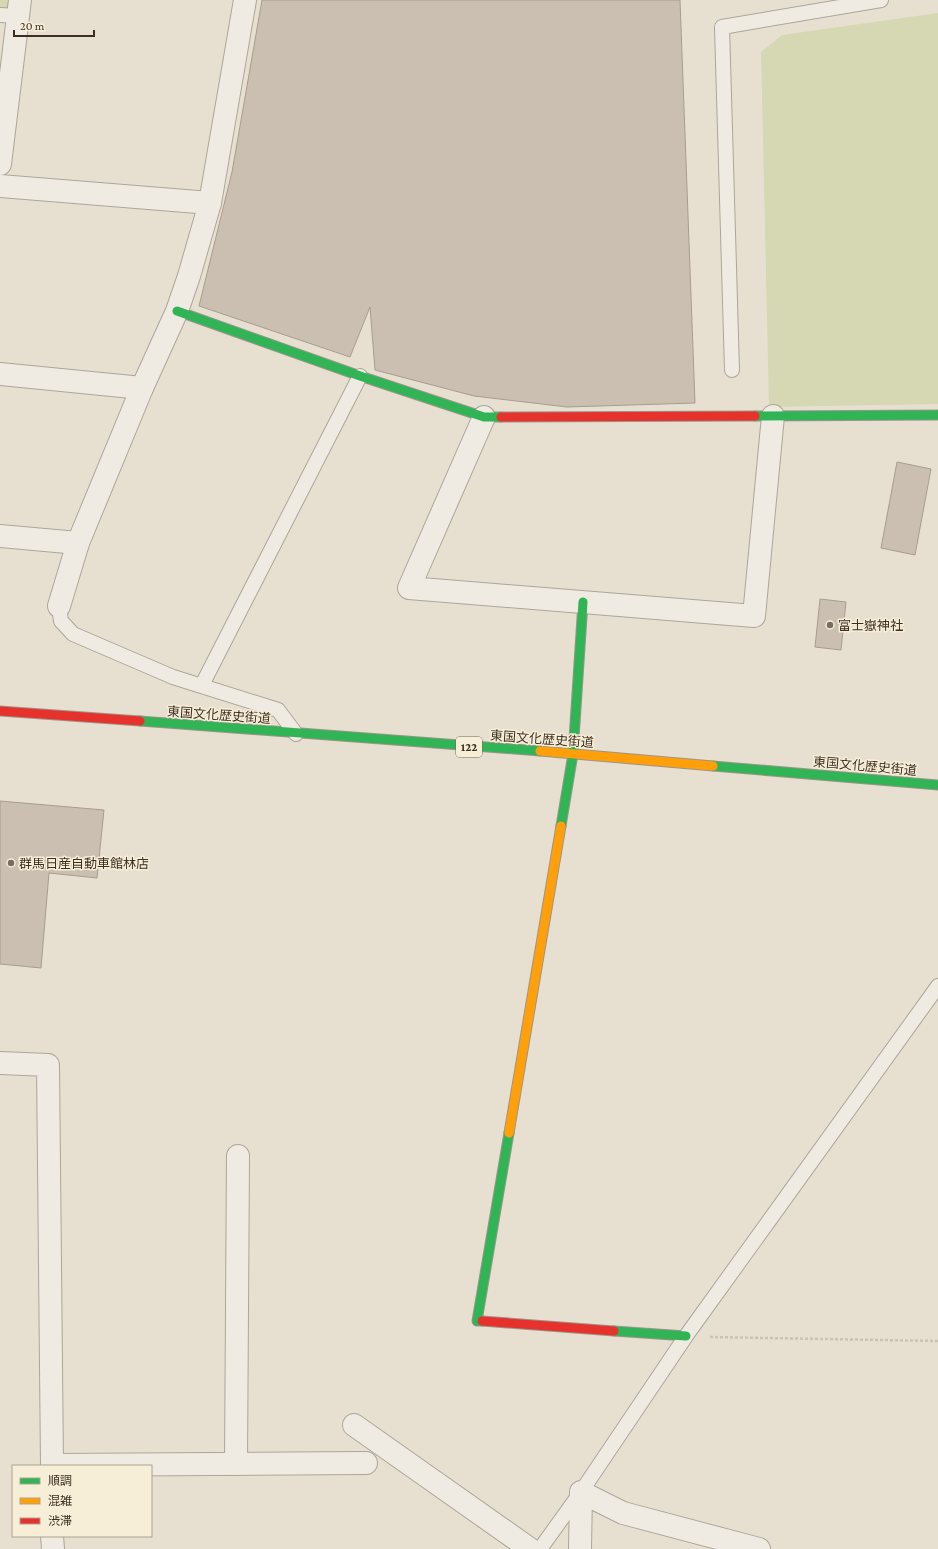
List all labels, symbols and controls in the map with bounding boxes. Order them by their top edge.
scale bar [14,12,94,38]
text: 20 m [20,19,45,33]
place label: 富士嶽神社 [838,618,903,633]
marker: 富士嶽神社 [825,620,835,630]
street label: 東国文化歴史街道 [167,704,271,726]
street label: 東国文化歴史街道 [490,728,594,750]
road number: 122 [456,737,482,757]
street label: 東国文化歴史街道 [813,754,917,778]
place label: 群馬日産自動車館林店 [19,856,149,871]
marker: 群馬日産自動車館林店 [6,858,16,868]
legend [12,1465,152,1537]
text: 順調 [48,1474,72,1488]
text: 混雑 [48,1494,72,1508]
text: 渋滞 [48,1514,72,1528]

